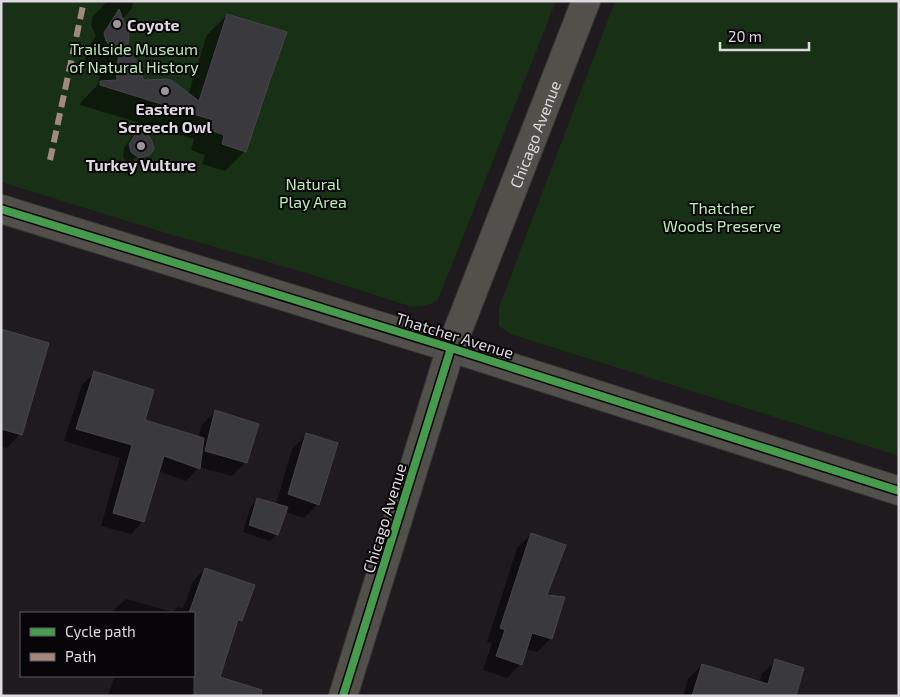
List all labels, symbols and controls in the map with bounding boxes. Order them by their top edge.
place label: Coyote [127,15,180,35]
marker: Coyote [111,18,123,30]
scale bar [720,20,809,52]
text: 20 m [728,27,762,45]
park label: Trailside Museum of Natural History [69,39,199,76]
street label: Chicago Avenue [505,78,564,190]
marker: Eastern Screech Owl [159,85,171,97]
place label: Eastern Screech Owl [118,99,212,136]
marker: Turkey Vulture [135,140,147,152]
place label: Turkey Vulture [86,155,196,175]
park label: Natural Play Area [279,174,347,211]
park label: Thatcher Woods Preserve [663,198,781,235]
street label: Thatcher Avenue [394,308,516,362]
street label: Chicago Avenue [358,461,410,575]
legend [20,612,195,677]
text: Cycle path [65,622,136,640]
text: Path [65,647,96,665]

